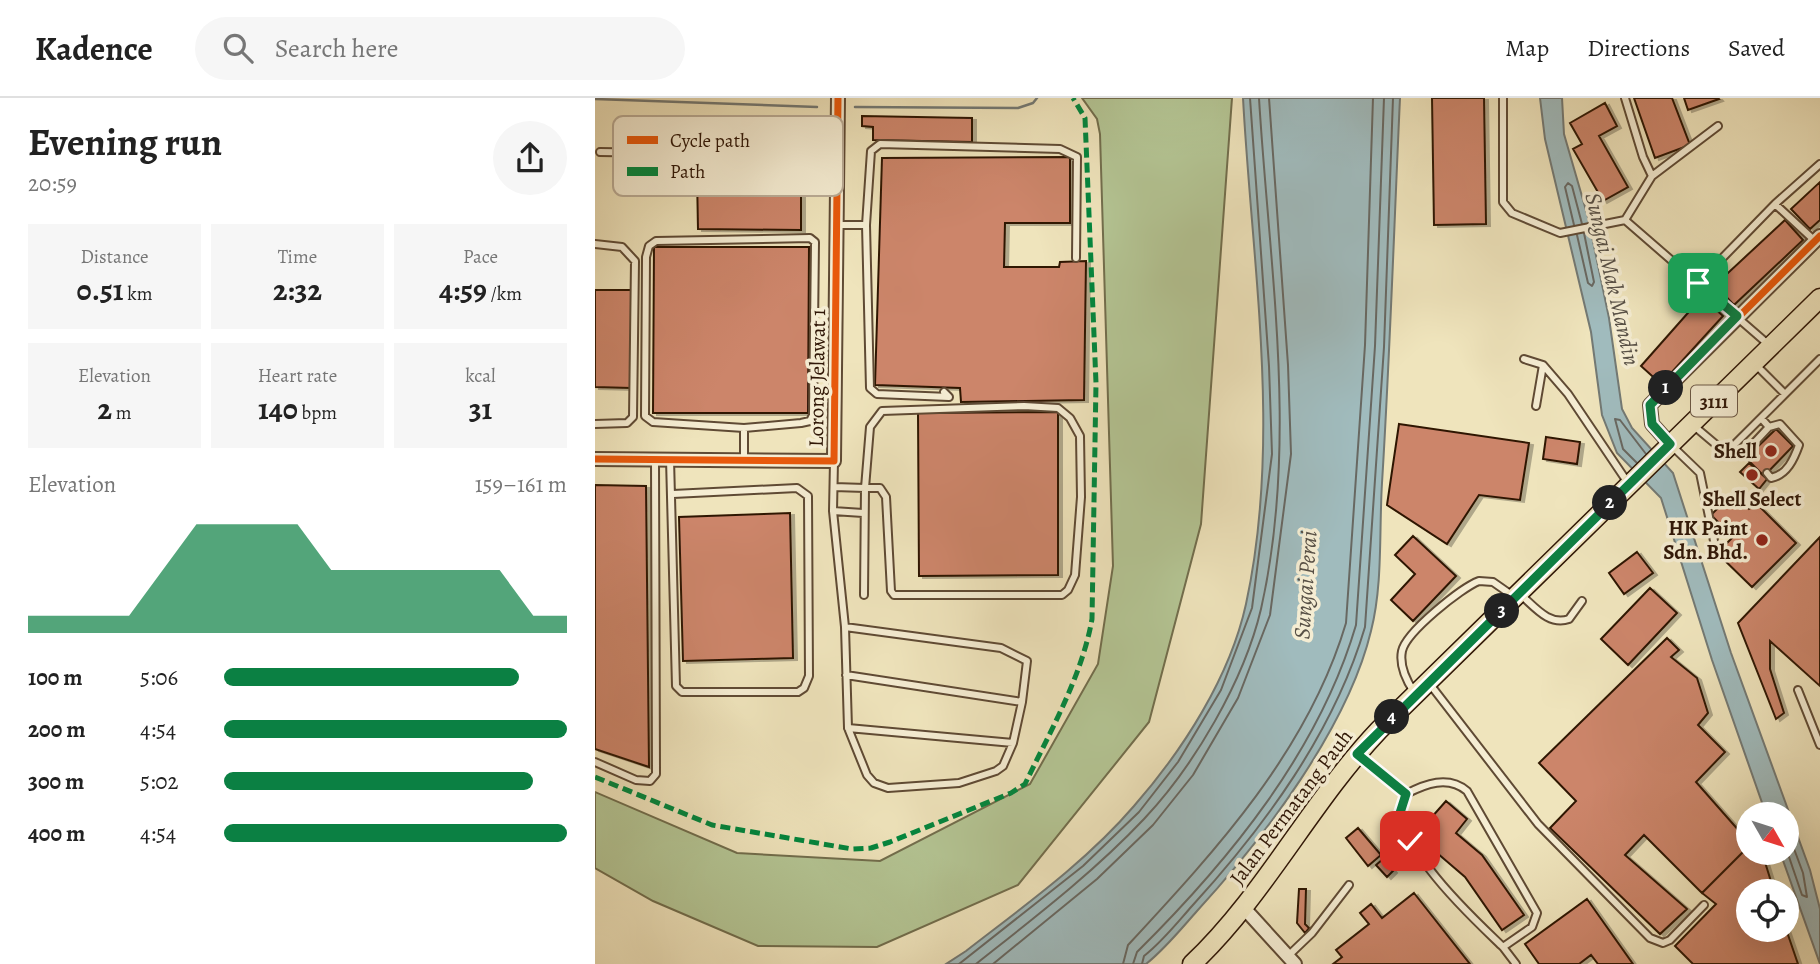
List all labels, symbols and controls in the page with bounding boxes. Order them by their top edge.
search box [195,17,685,80]
text: Kadence [35,26,153,71]
icon: search [219,29,257,67]
text: Search here [275,31,398,66]
text: Map [1505,32,1549,64]
text: Directions [1587,32,1690,64]
text: Saved [1728,32,1785,64]
text: Evening run [28,116,222,168]
legend [613,116,843,196]
button: share [493,121,567,195]
text: Cycle path [670,128,750,154]
text: Path [670,159,705,185]
text: 20:59 [28,168,77,199]
water label: Sungai Mak Mandin [1578,190,1647,369]
text: Distance [80,244,149,270]
text: Time [278,244,317,270]
text: Pace [463,244,498,270]
pin [1668,253,1728,313]
icon: arrive [1679,264,1717,302]
text: 0.51 [77,270,123,310]
text: 2:32 [273,270,322,310]
text: 4:59 [439,270,487,310]
text: km [123,281,152,307]
text: /km [487,281,522,307]
street label: Lorong Jelawat 1 [802,309,832,447]
text: Elevation [78,363,151,389]
text: Heart rate [258,363,337,389]
text: kcal [465,363,496,389]
pin: 1 [1649,370,1683,406]
text: 1 [1662,374,1669,400]
road number: 3111 [1691,386,1737,416]
text: 2 [97,389,112,429]
text: 140 [258,389,298,429]
text: 31 [469,389,492,429]
text: m [112,400,132,426]
text: bpm [298,400,337,426]
place label: Shell [1714,437,1757,465]
marker: Shell [1763,443,1779,459]
marker: Shell Select [1744,467,1760,483]
text: Elevation [28,469,116,500]
text: 159–161 m [475,469,567,500]
place label: Shell Select [1703,485,1801,513]
pin: 2 [1593,486,1627,520]
text: 2 [1605,489,1614,515]
place label: HK Paint Sdn. Bhd. [1663,514,1748,566]
water label: Sungai Perai [1286,530,1325,640]
marker: HK Paint Sdn. Bhd. [1754,532,1770,548]
pin: 3 [1485,594,1520,628]
text: 3 [1497,597,1506,623]
text: 100 m [28,662,83,693]
text: 5:06 [140,662,178,693]
pin: 4 [1375,700,1409,734]
text: 4 [1387,703,1396,729]
text: 200 m [28,714,86,745]
text: 4:54 [140,714,176,745]
street label: Jalan Permatang Pauh [1223,723,1359,891]
text: 300 m [28,766,84,797]
text: 5:02 [140,766,179,797]
north arrow [1736,802,1799,864]
map controls [1736,802,1799,942]
pin [1380,811,1440,871]
text: 400 m [28,818,85,849]
text: 4:54 [140,818,176,849]
icon: check [1391,822,1429,860]
button: locate [1736,879,1799,942]

